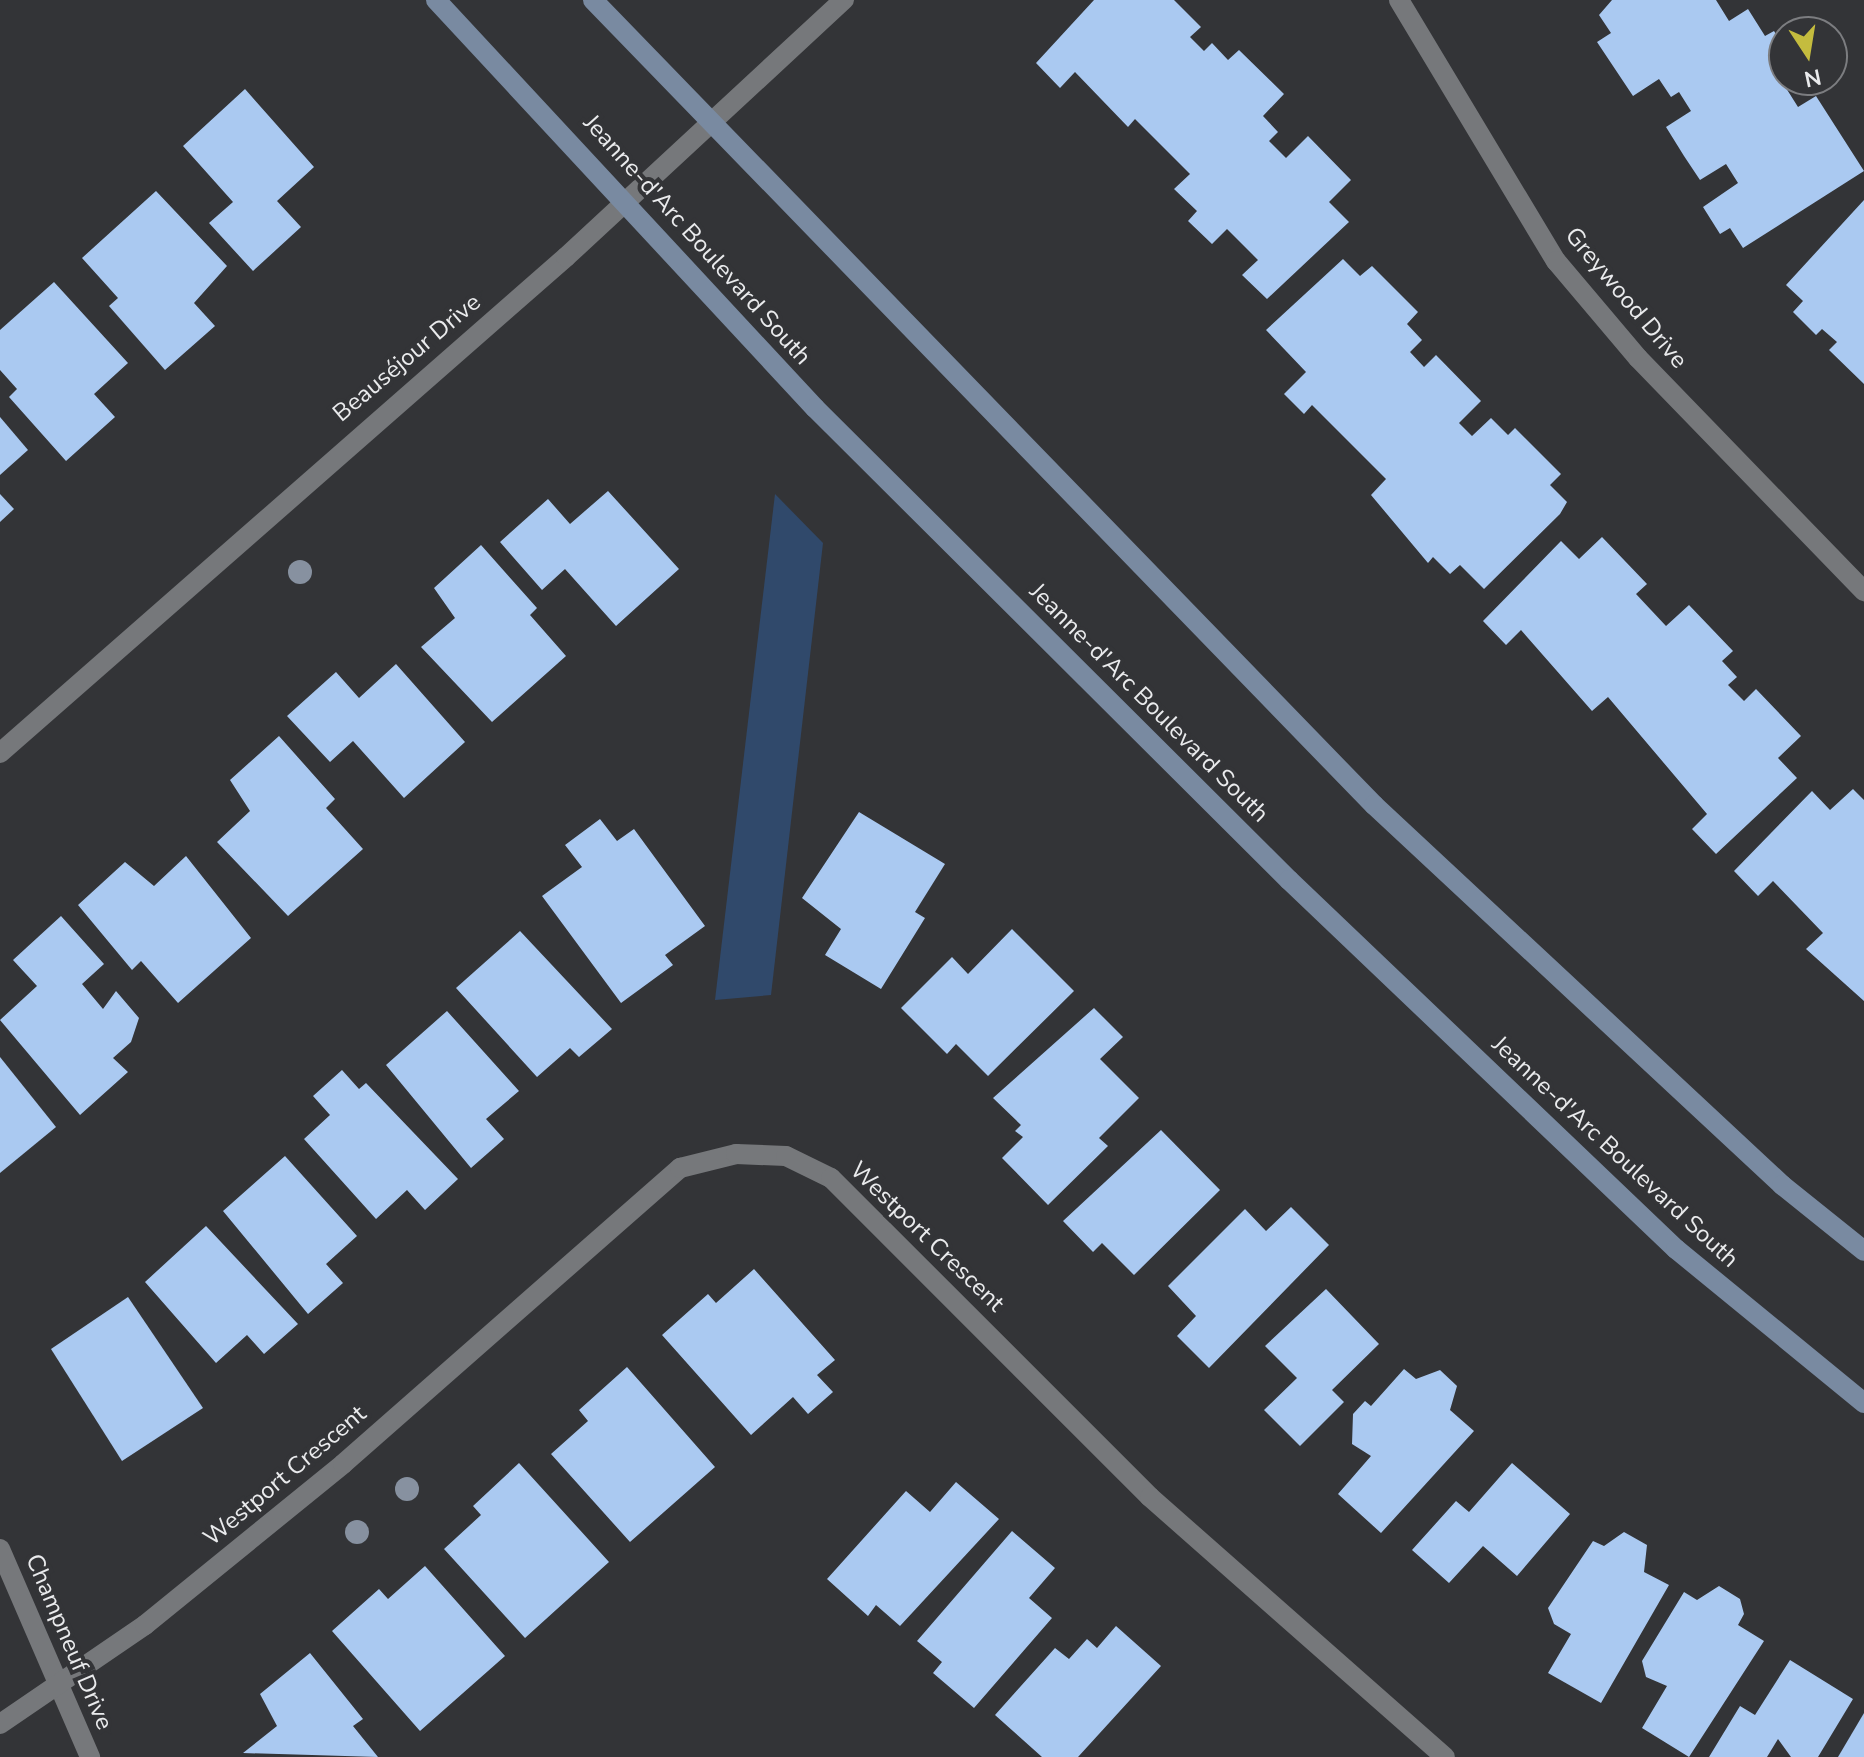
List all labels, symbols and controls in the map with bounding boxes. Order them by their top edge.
north arrow [1768,16,1848,96]
text: N [1801,61,1824,94]
street label: Jeanne-d'Arc Boulevard South [577,109,817,371]
street label: Greywood Drive [1559,222,1693,374]
street label: Beauséjour Drive [327,288,487,428]
street label: Jeanne-d'Arc Boulevard South [1023,577,1275,829]
street label: Jeanne-d'Arc Boulevard South [1486,1030,1744,1274]
street label: Westport Crescent [844,1156,1010,1318]
street label: Westport Crescent [198,1400,372,1552]
street label: Champneuf Drive [19,1550,119,1734]

